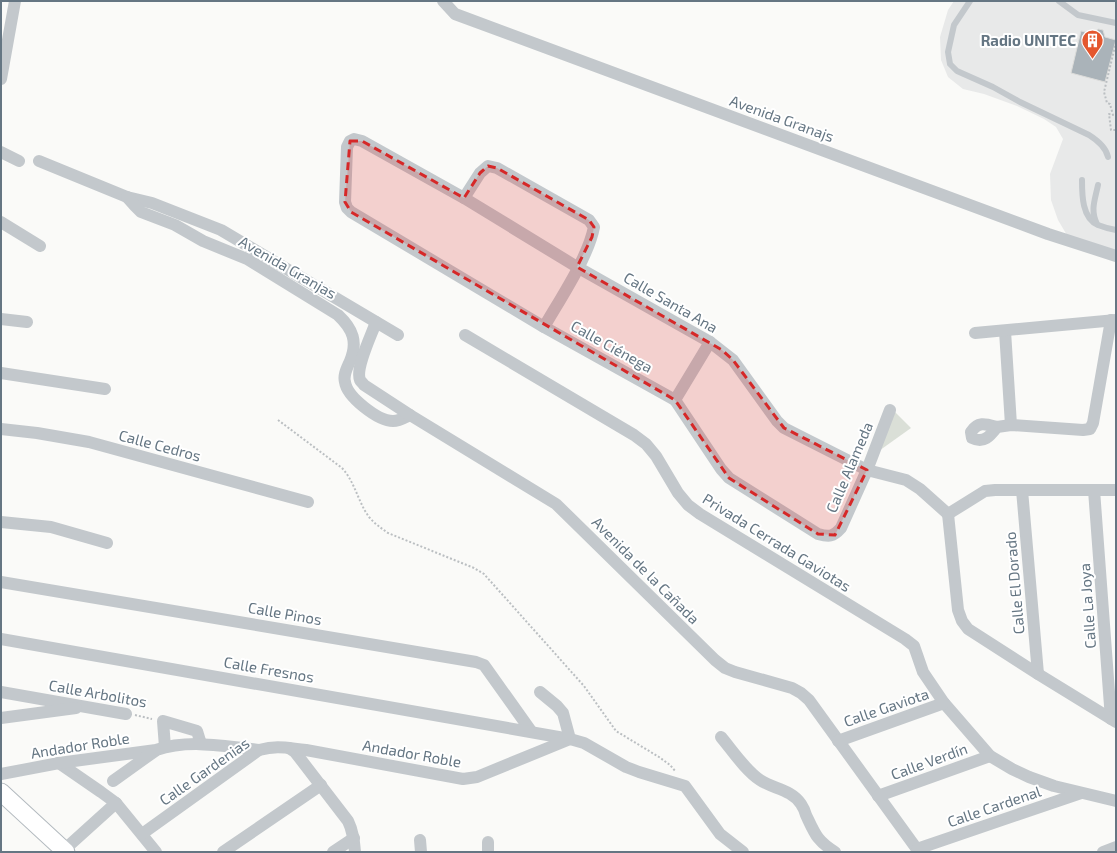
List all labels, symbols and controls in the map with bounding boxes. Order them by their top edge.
building icon: Radio UNITEC [1079,27,1105,60]
place label: Radio UNITEC [981,31,1076,49]
street label: Avenida Granajs [727,91,837,146]
street label: Avenida Granjas [236,232,340,303]
street label: Calle Santa Ana [621,268,721,336]
street label: Calle Ciénega [568,316,656,376]
street label: Calle Alameda [822,419,876,515]
street label: Calle Cedros [117,425,203,465]
street label: Privada Cerrada Gaviotas [700,489,854,595]
street label: Avenida de la Cañada [589,513,703,627]
street label: Calle El Dorado [1001,531,1027,635]
street label: Calle La Joya [1075,563,1099,649]
street label: Calle Pinos [247,598,323,628]
street label: Calle Fresnos [222,652,316,686]
street label: Calle Arbolitos [48,676,148,710]
street label: Calle Gaviota [841,684,931,730]
street label: Andador Roble [29,728,131,762]
street label: Calle Gardenias [156,733,252,809]
street label: Andador Roble [361,735,463,771]
street label: Calle Verdín [888,739,970,783]
street label: Calle Cardenal [945,781,1044,830]

